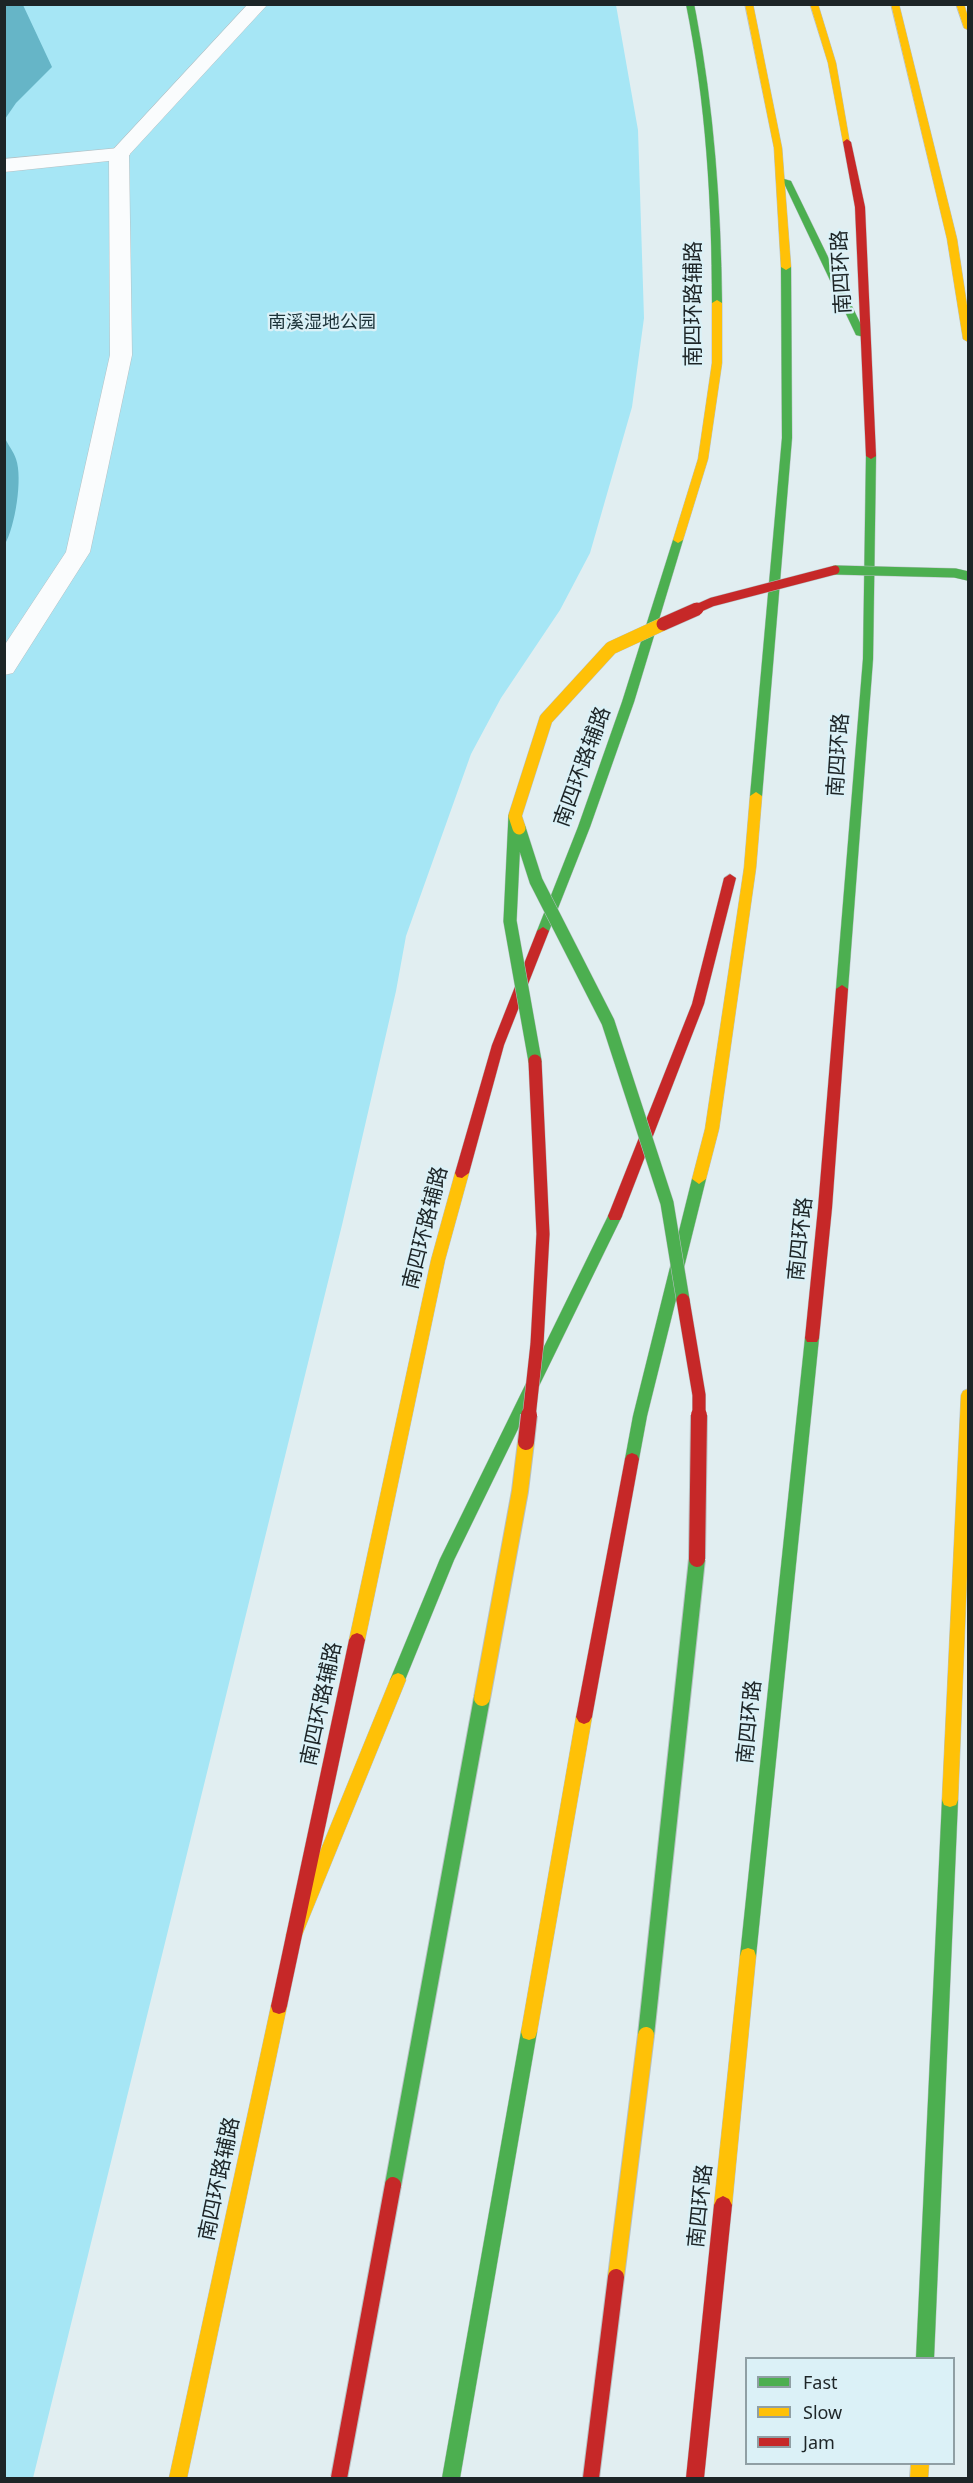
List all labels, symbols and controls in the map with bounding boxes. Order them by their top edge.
street label: 南四环路 [827,229,857,315]
street label: 南四环路辅路 [681,241,707,367]
park label: 南溪湿地公园 [268,312,376,334]
street label: 南四环路辅路 [550,703,616,831]
street label: 南四环路 [824,712,854,798]
street label: 南四环路辅路 [399,1164,453,1292]
street label: 南四环路 [784,1196,818,1282]
street label: 南四环路辅路 [297,1640,347,1768]
street label: 南四环路 [733,1679,767,1765]
street label: 南四环路辅路 [195,2115,245,2243]
street label: 南四环路 [684,2163,718,2249]
legend [745,2357,955,2465]
text: Fast [803,2370,838,2394]
text: Slow [803,2400,842,2424]
text: Jam [803,2430,835,2454]

